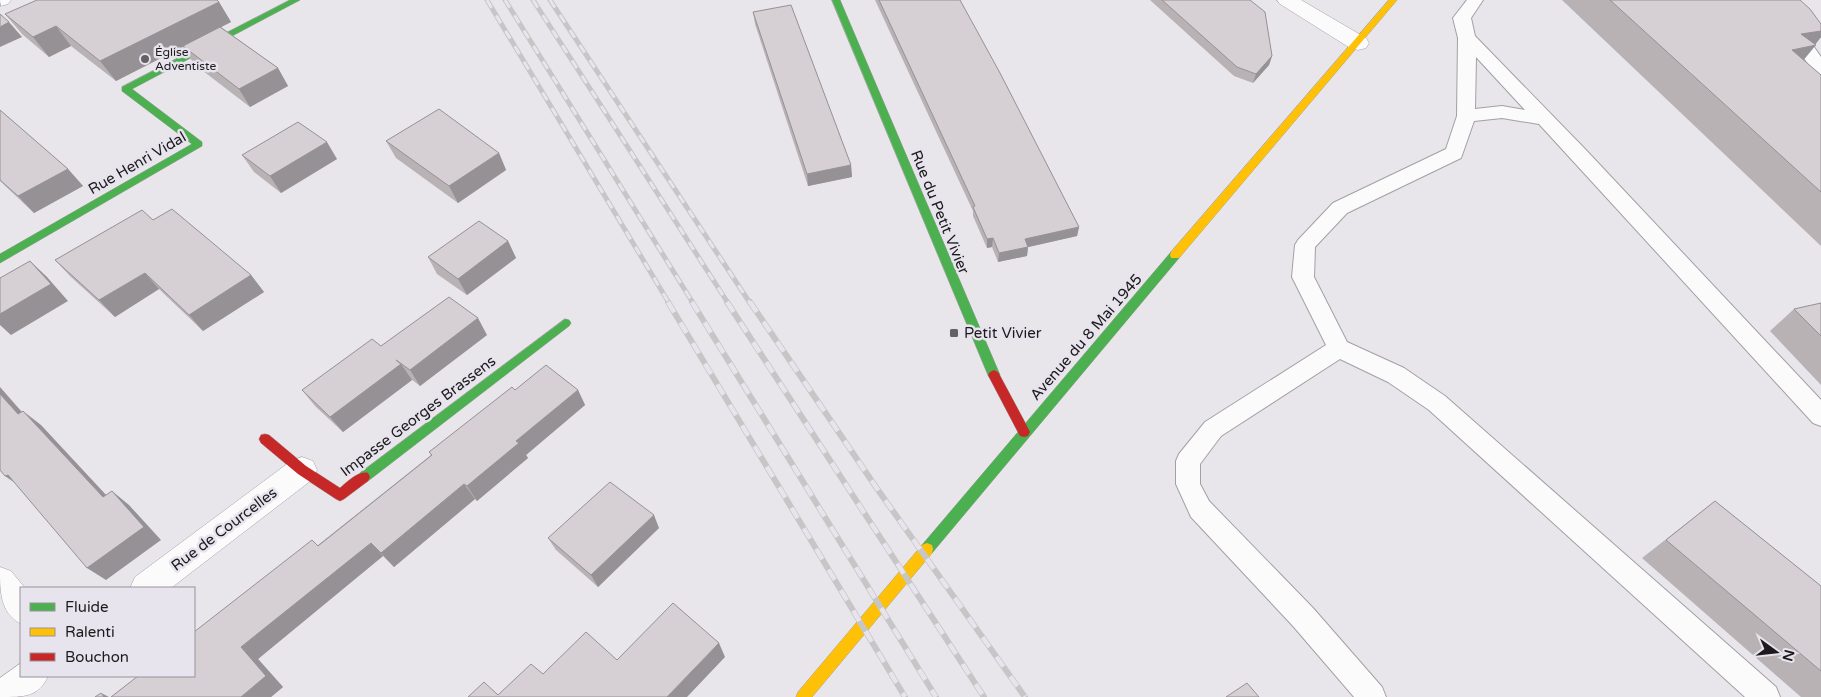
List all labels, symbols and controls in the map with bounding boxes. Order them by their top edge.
place label: Église Adventiste [155,45,216,73]
marker: Église Adventiste [139,53,151,65]
street label: Rue Henri Vidal [85,128,189,198]
street label: Rue du Petit Vivier [907,147,973,277]
street label: Avenue du 8 Mai 1945 [1026,270,1146,404]
place label: Petit Vivier [964,324,1042,342]
marker: Petit Vivier [948,327,960,339]
street label: Impasse Georges Brassens [337,352,499,480]
street label: Rue de Courcelles [168,483,280,575]
legend [20,587,195,677]
text: Fluide [65,598,109,616]
text: Ralenti [65,623,115,641]
north arrow [1751,627,1801,677]
text: Bouchon [65,648,129,666]
text: N [1778,648,1798,663]

